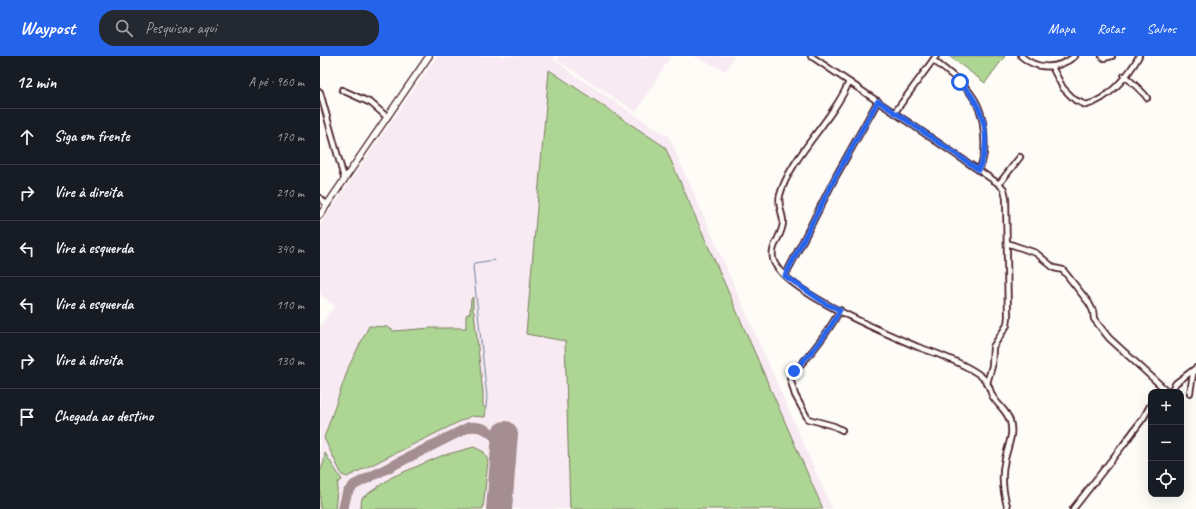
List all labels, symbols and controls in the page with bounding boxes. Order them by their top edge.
search box [99,10,379,46]
text: Waypost [20,16,75,40]
icon: search [113,17,135,39]
text: Pesquisar aqui [145,19,217,38]
text: Mapa [1048,20,1075,37]
text: Rotas [1097,20,1125,37]
text: Salvos [1147,20,1176,37]
text: 12 min [16,72,56,93]
route start [951,73,969,91]
text: A pé · 960 m [248,74,304,90]
icon: ahead [16,126,38,148]
text: Siga em frente [54,127,130,146]
text: 170 m [276,129,304,145]
icon: right [16,182,38,204]
text: Vire à direita [54,183,123,202]
text: 210 m [276,185,304,201]
icon: left [16,238,38,260]
text: Vire à esquerda [54,239,133,258]
text: 340 m [276,241,304,257]
icon: left [16,294,38,316]
text: Vire à esquerda [54,295,133,314]
text: 110 m [276,297,304,313]
icon: right [16,350,38,372]
text: Vire à direita [54,351,123,370]
text: 130 m [276,353,304,369]
route end [785,362,803,380]
map controls [1148,389,1184,497]
button: + [1148,389,1184,425]
icon: arrive [16,406,38,428]
text: Chegada ao destino [54,407,153,426]
button: − [1148,425,1184,461]
button: locate [1148,461,1184,497]

